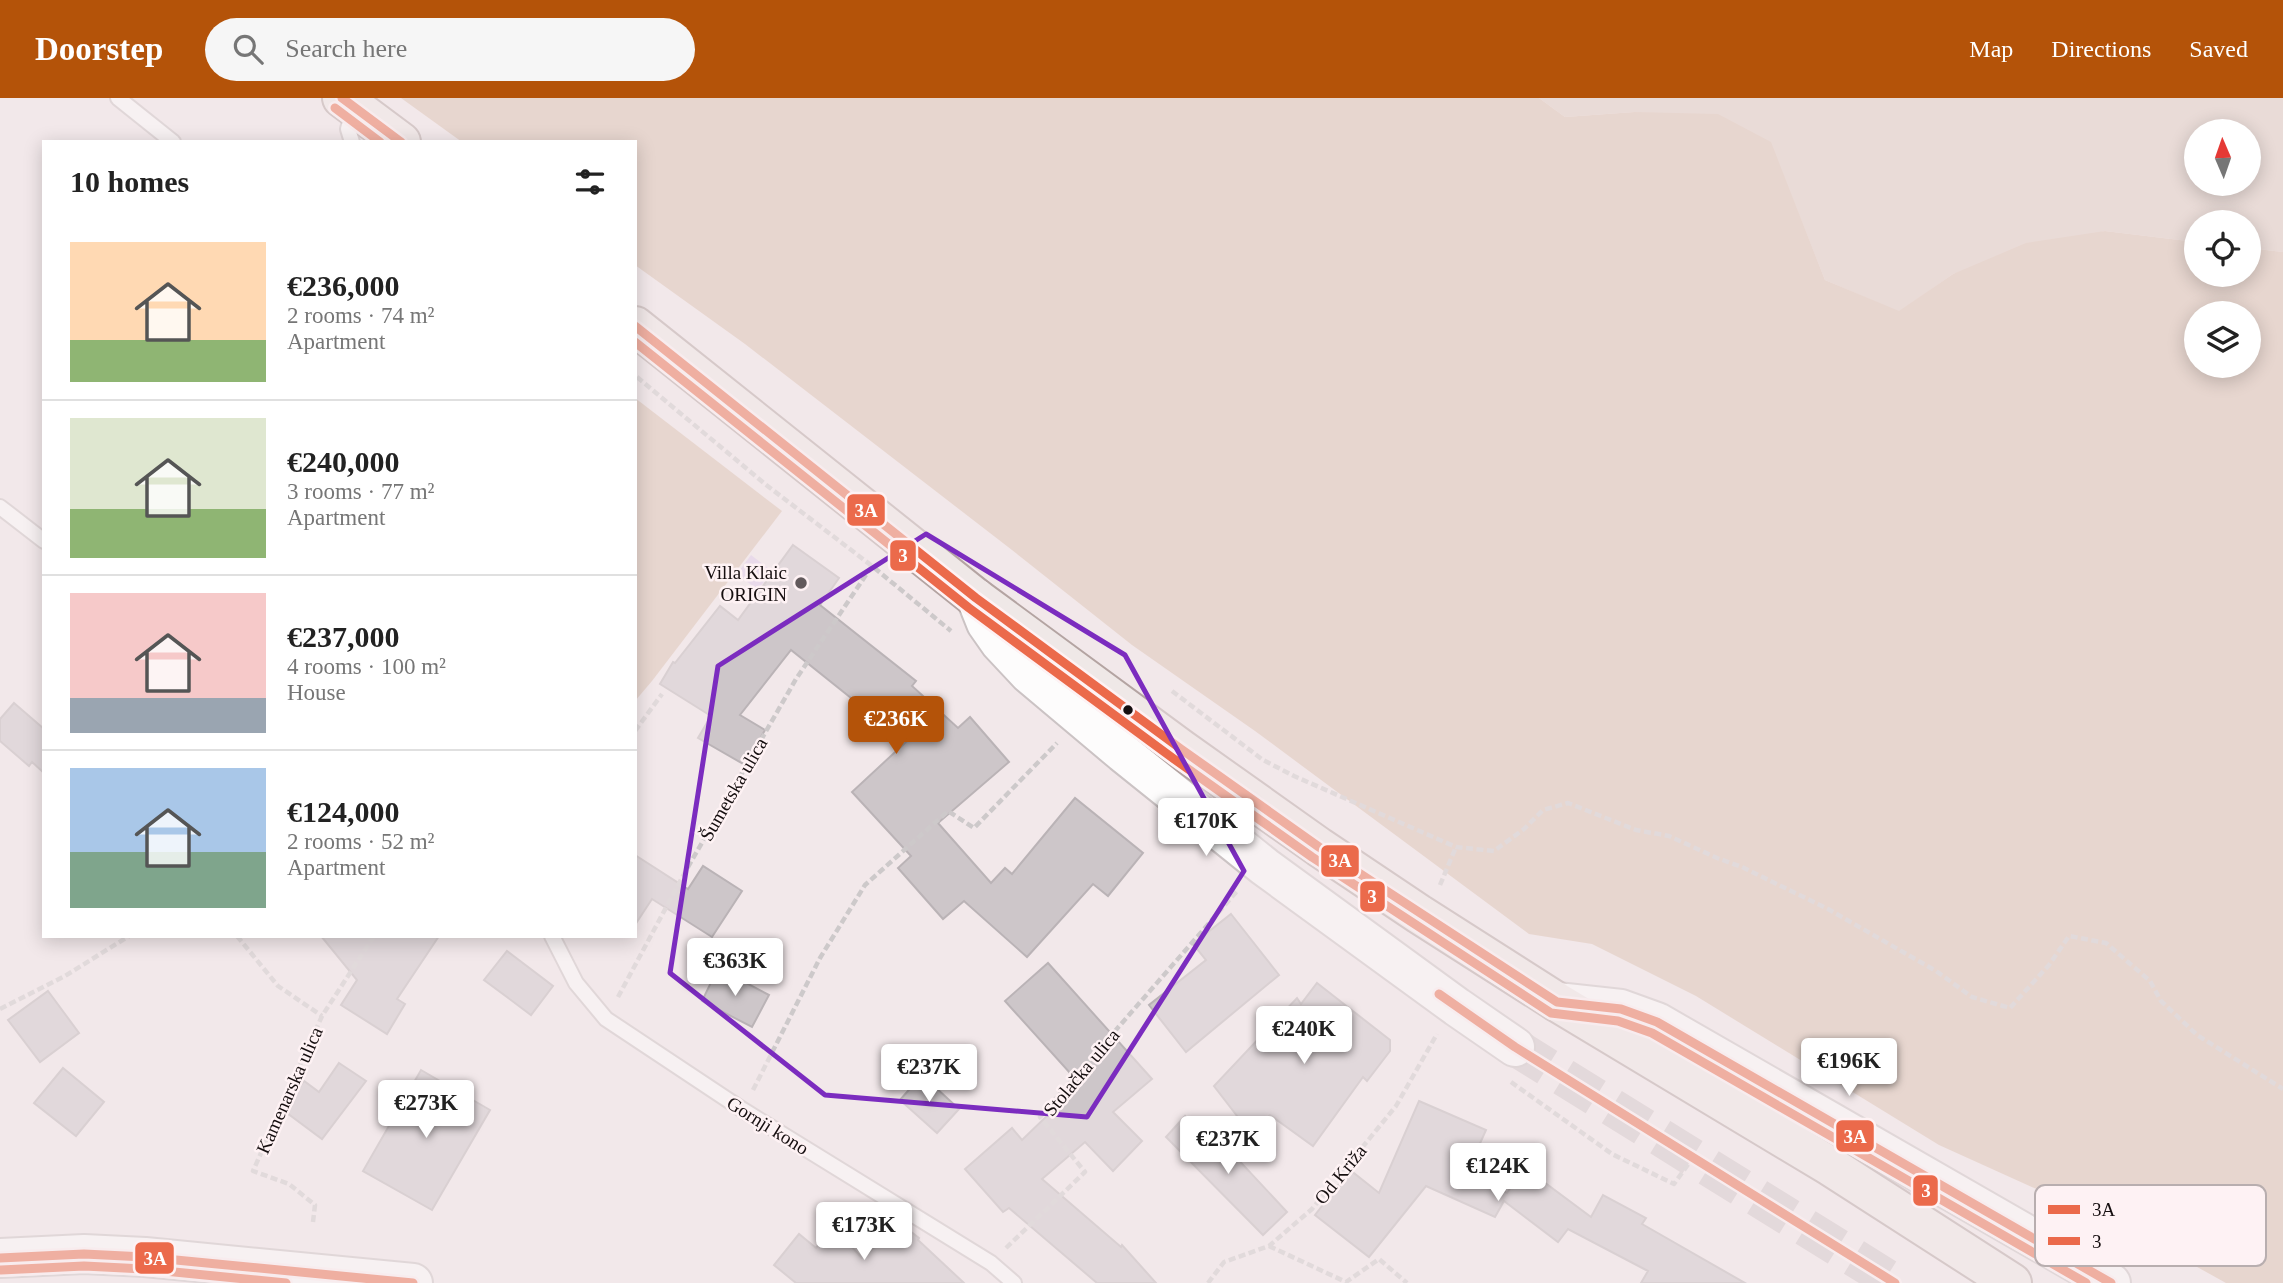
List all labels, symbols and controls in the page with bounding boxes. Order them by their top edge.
search box [205,18,695,81]
icon: search [229,30,267,68]
text: Doorstep [35,31,163,67]
text: Search here [285,34,407,63]
text: Map [1969,36,2013,62]
text: Directions [2051,36,2151,62]
text: Saved [2189,36,2248,62]
north arrow [2184,119,2261,196]
map controls [2184,119,2261,378]
icon: filters [571,163,609,201]
text: 10 homes [70,165,189,198]
button: locate [2184,210,2261,287]
text: €236,000 [287,269,400,302]
icon: home [126,270,210,354]
button: layers [2184,301,2261,378]
text: 2 rooms · 74 m² [287,303,434,328]
text: Apartment [287,329,385,354]
text: €240,000 [287,445,400,478]
icon: home [126,446,210,530]
text: 3 rooms · 77 m² [287,479,434,504]
line badge: 3A [846,493,886,527]
text: 3A [854,500,878,521]
text: Apartment [287,505,385,530]
line badge: 3 [889,539,917,572]
text: 3 [898,545,908,566]
place label: Villa Klaic ORIGIN [704,562,787,605]
marker: Villa Klaic ORIGIN [793,575,809,591]
text: €237,000 [287,620,400,653]
icon: home [126,621,210,705]
text: 4 rooms · 100 m² [287,654,446,679]
text: House [287,680,346,705]
pin: €236K [847,696,945,756]
unlabelled marker [1121,703,1135,717]
text: €236K [864,706,928,731]
street label: Šumetska ulica [695,733,772,845]
text: €124,000 [287,795,400,828]
icon: home [126,796,210,880]
pin: €170K [1157,798,1255,858]
text: €170K [1174,808,1238,833]
text: 2 rooms · 52 m² [287,829,434,854]
line badge: 3A [1320,844,1360,878]
text: 3A [1328,850,1352,871]
text: Apartment [287,855,385,880]
line badge: 3 [1359,880,1386,913]
text: 3 [1367,886,1377,907]
pin: €363K [686,939,784,998]
text: €363K [703,948,767,973]
pin: €240K [1255,1006,1353,1066]
text: €240K [1272,1016,1336,1041]
street label: Kamenarska ulica [252,1023,327,1157]
street label: Stolačka ulica [1039,1024,1124,1120]
pin: €196K [1800,1038,1898,1098]
pin: €237K [880,1044,978,1104]
text: €196K [1817,1048,1881,1073]
text: €237K [897,1054,961,1079]
pin: €273K [377,1080,475,1140]
text: €273K [394,1090,458,1115]
street label: Gornji kono [723,1092,812,1159]
pin: €237K [1179,1116,1277,1176]
line badge: 3A [1835,1119,1875,1153]
text: €237K [1196,1126,1260,1151]
text: 3A [1843,1126,1867,1147]
street label: Od Križa [1310,1140,1371,1208]
pin: €124K [1449,1144,1547,1203]
text: €124K [1466,1153,1530,1178]
line badge: 3 [1912,1174,1939,1207]
text: 3 [1921,1180,1931,1201]
legend [2035,1185,2266,1266]
text: 3A [2092,1199,2116,1220]
pin: €173K [815,1202,913,1262]
text: €173K [832,1212,896,1237]
text: 3 [2092,1231,2102,1252]
line badge: 3A [134,1241,175,1275]
text: 3A [143,1248,167,1269]

